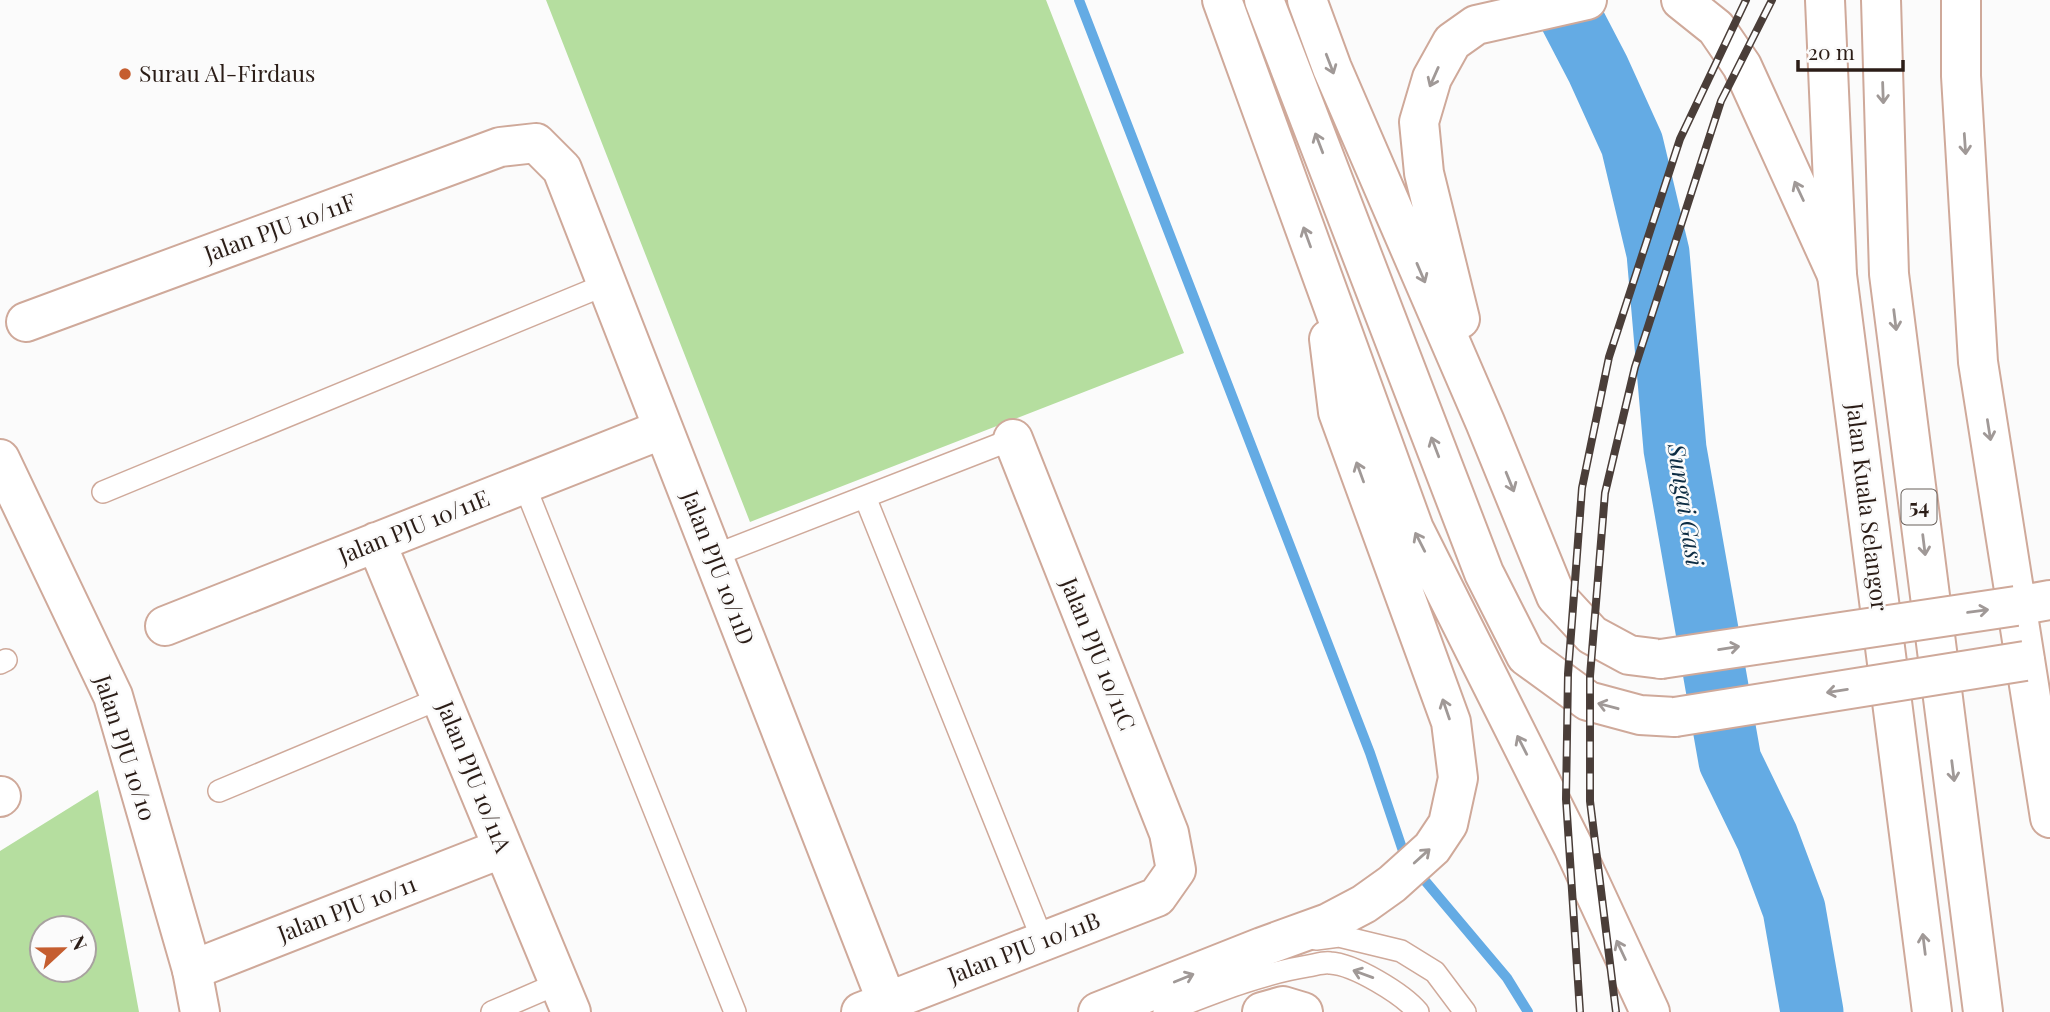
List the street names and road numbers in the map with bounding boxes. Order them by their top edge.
street label: Jalan PJU 10/11F [198,185,360,269]
street label: Jalan Kuala Selangor [1840,400,1897,613]
street label: Jalan PJU 10/11E [332,481,494,570]
street label: Jalan PJU 10/11D [675,485,763,649]
road number: 54 [1902,490,1937,524]
street label: Jalan PJU 10/11C [1054,572,1144,734]
street label: Jalan PJU 10/10 [88,670,165,824]
street label: Jalan PJU 10/11A [431,695,520,857]
street label: Jalan PJU 10/11 [272,867,421,949]
street label: Jalan PJU 10/11B [942,903,1104,990]

